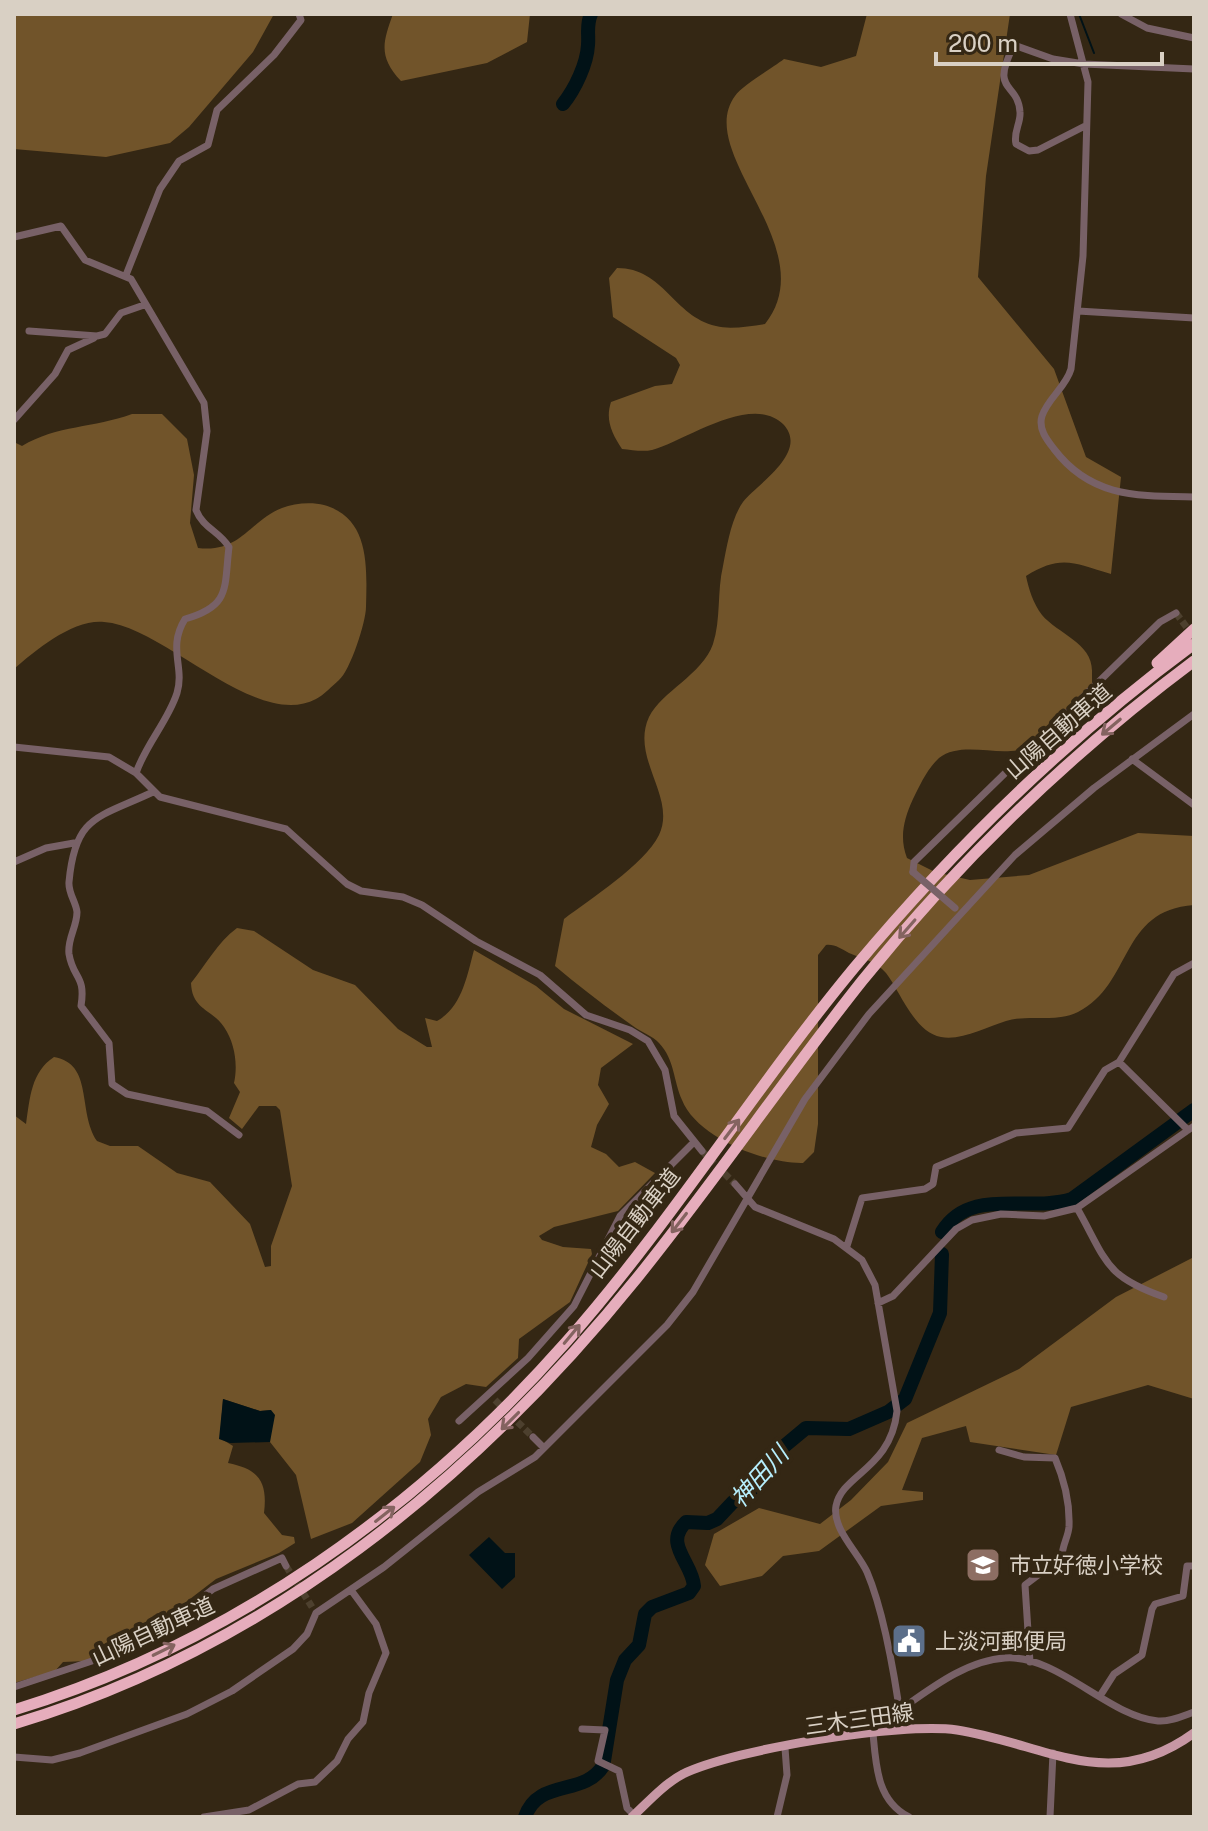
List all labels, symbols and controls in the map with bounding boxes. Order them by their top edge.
scale bar [936,16,1162,66]
text: 200 m [948,29,1018,57]
street label: 山陽自動車道 [1000,678,1116,784]
one-way arrow [1101,718,1122,736]
one-way arrow [898,919,916,939]
one-way arrow [723,1119,740,1140]
street label: 山陽自動車道 [583,1163,685,1283]
one-way arrow [670,1212,687,1233]
one-way arrow [563,1324,581,1345]
one-way arrow [501,1411,520,1430]
water label: 神田川 [725,1438,796,1512]
one-way arrow [374,1505,395,1522]
school or university icon: 市立好徳小学校 [964,1546,1002,1584]
place label: 市立好徳小学校 [1009,1552,1163,1578]
street label: 山陽自動車道 [88,1591,218,1671]
public building icon: 上淡河郵便局 [890,1622,928,1660]
place label: 上淡河郵便局 [935,1628,1067,1654]
one-way arrow [152,1642,176,1657]
street label: 三木三田線 [803,1698,915,1740]

